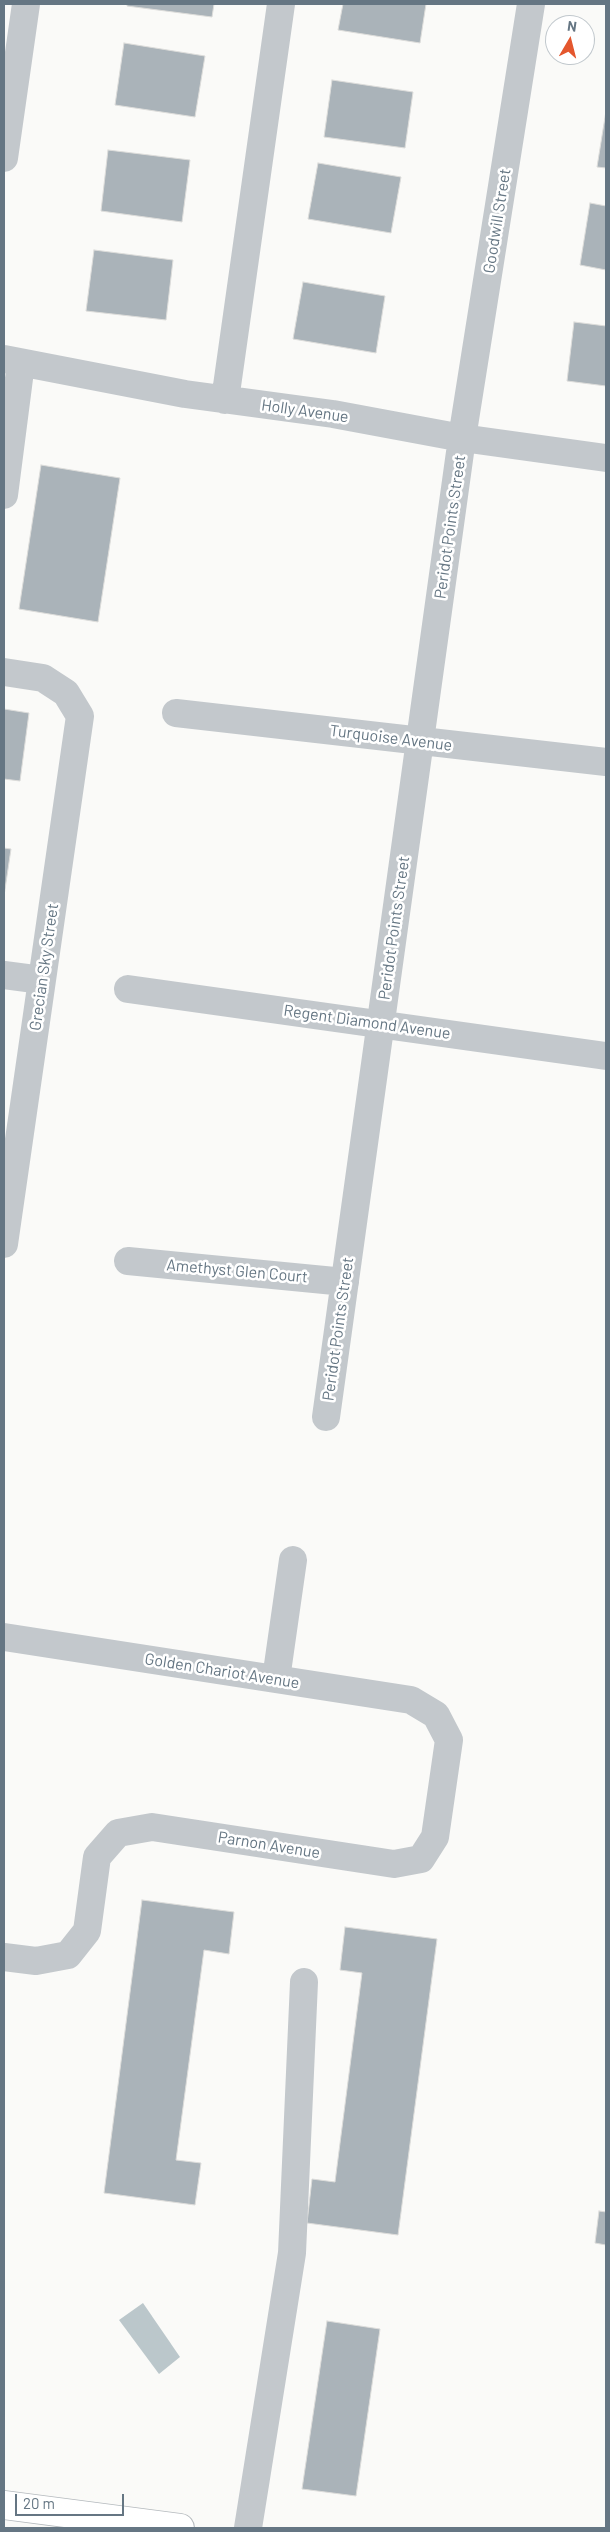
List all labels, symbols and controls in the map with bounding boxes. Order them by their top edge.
north arrow [545,15,595,65]
text: N [566,17,578,35]
street label: Goodwill Street [479,167,515,275]
street label: Holly Avenue [260,395,350,427]
street label: Peridot Points Street [430,454,470,600]
street label: Turquoise Avenue [329,721,453,755]
street label: Peridot Points Street [374,855,414,1001]
street label: Grecian Sky Street [26,902,62,1032]
street label: Regent Diamond Avenue [282,1001,452,1043]
street label: Amethyst Glen Court [166,1255,308,1287]
street label: Peridot Points Street [318,1256,358,1402]
street label: Golden Chariot Avenue [143,1649,301,1693]
street label: Parnon Avenue [216,1827,322,1863]
scale bar [18,2484,126,2516]
text: 20 m [23,2494,55,2512]

